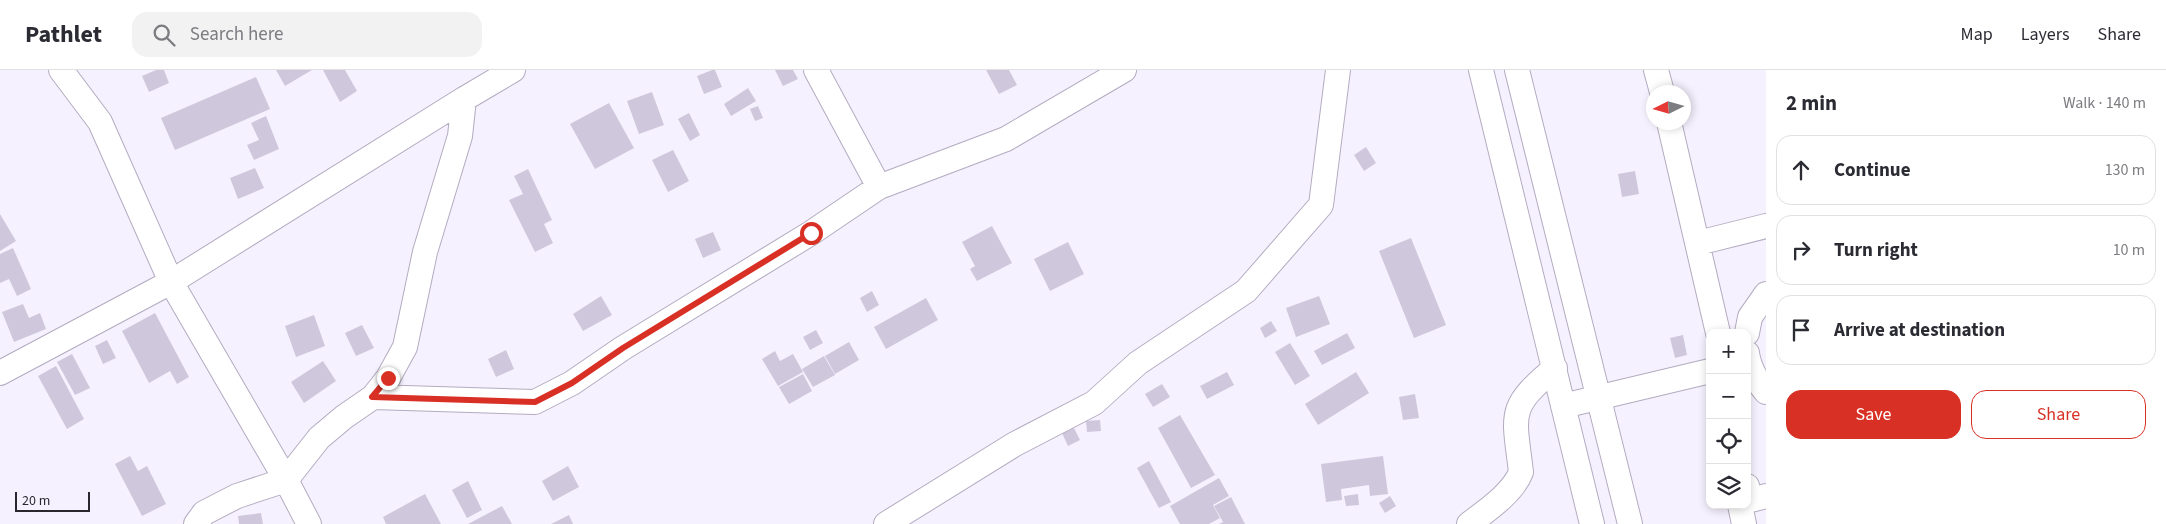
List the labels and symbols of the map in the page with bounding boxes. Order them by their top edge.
north arrow [1646,85,1691,130]
route start [800,222,823,245]
route end [377,367,400,390]
scale bar [15,489,90,512]

